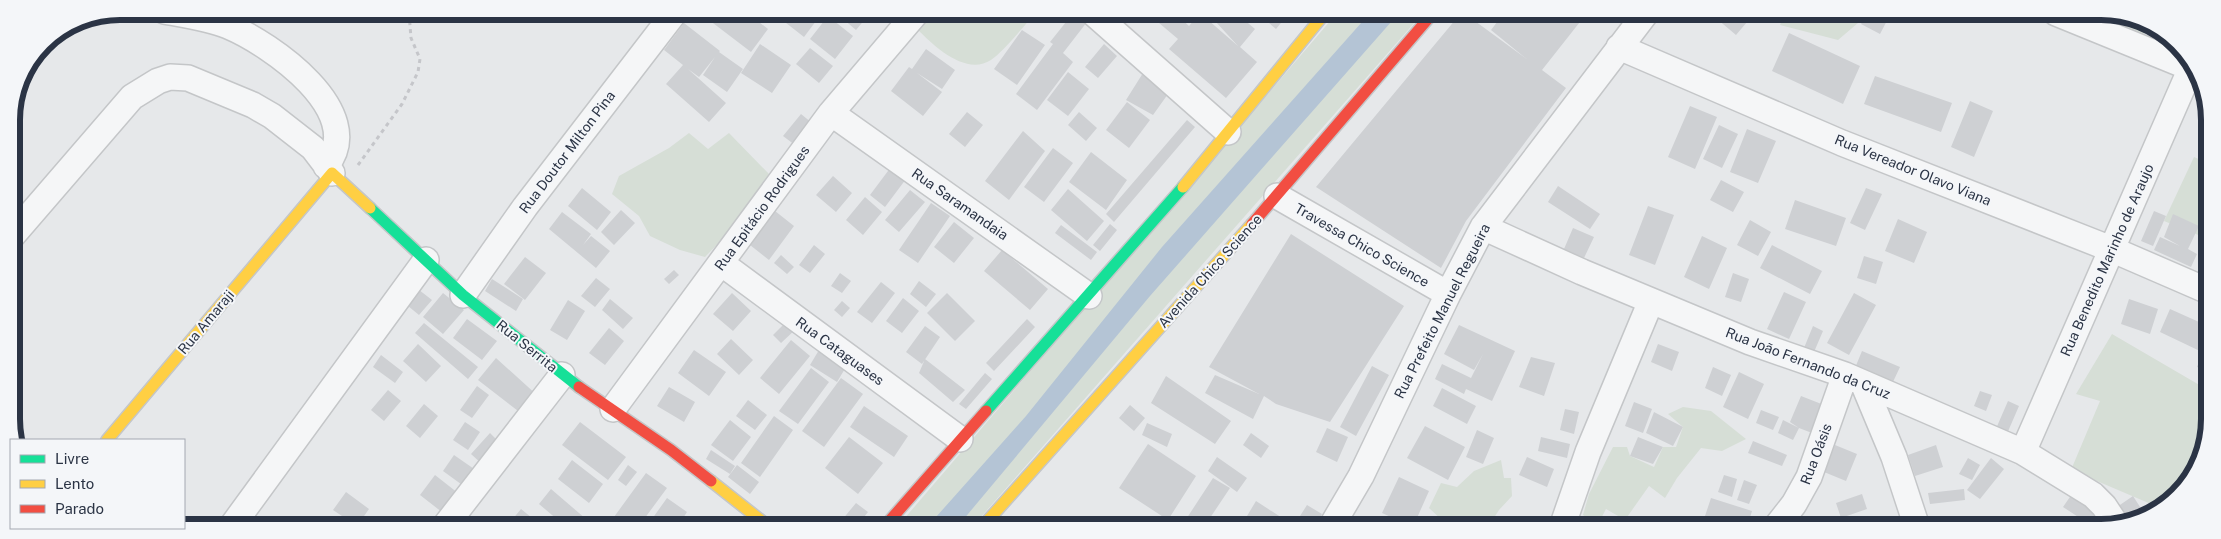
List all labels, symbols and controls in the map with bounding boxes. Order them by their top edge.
street label: Rua Doutor Milton Pina [516,88,618,216]
street label: Rua Vereador Olavo Viana [1832,131,1994,209]
street label: Rua Epitácio Rodrigues [711,142,813,274]
street label: Rua Benedito Marinho de Araujo [2057,161,2157,359]
street label: Rua Saramandaia [909,165,1011,243]
street label: Travessa Chico Science [1292,200,1432,290]
street label: Avenida Chico Science [1155,211,1265,331]
street label: Rua Prefeito Manuel Regueira [1391,221,1493,401]
street label: Rua Amaraji [175,287,237,357]
street label: Rua Cataguases [793,314,887,388]
street label: Rua Serrita [493,317,561,375]
street label: Rua João Fernando da Cruz [1723,324,1893,402]
street label: Rua Oásis [1797,421,1835,487]
legend [10,439,185,529]
text: Livre [55,450,89,467]
text: Lento [55,475,94,492]
text: Parado [55,500,104,517]

